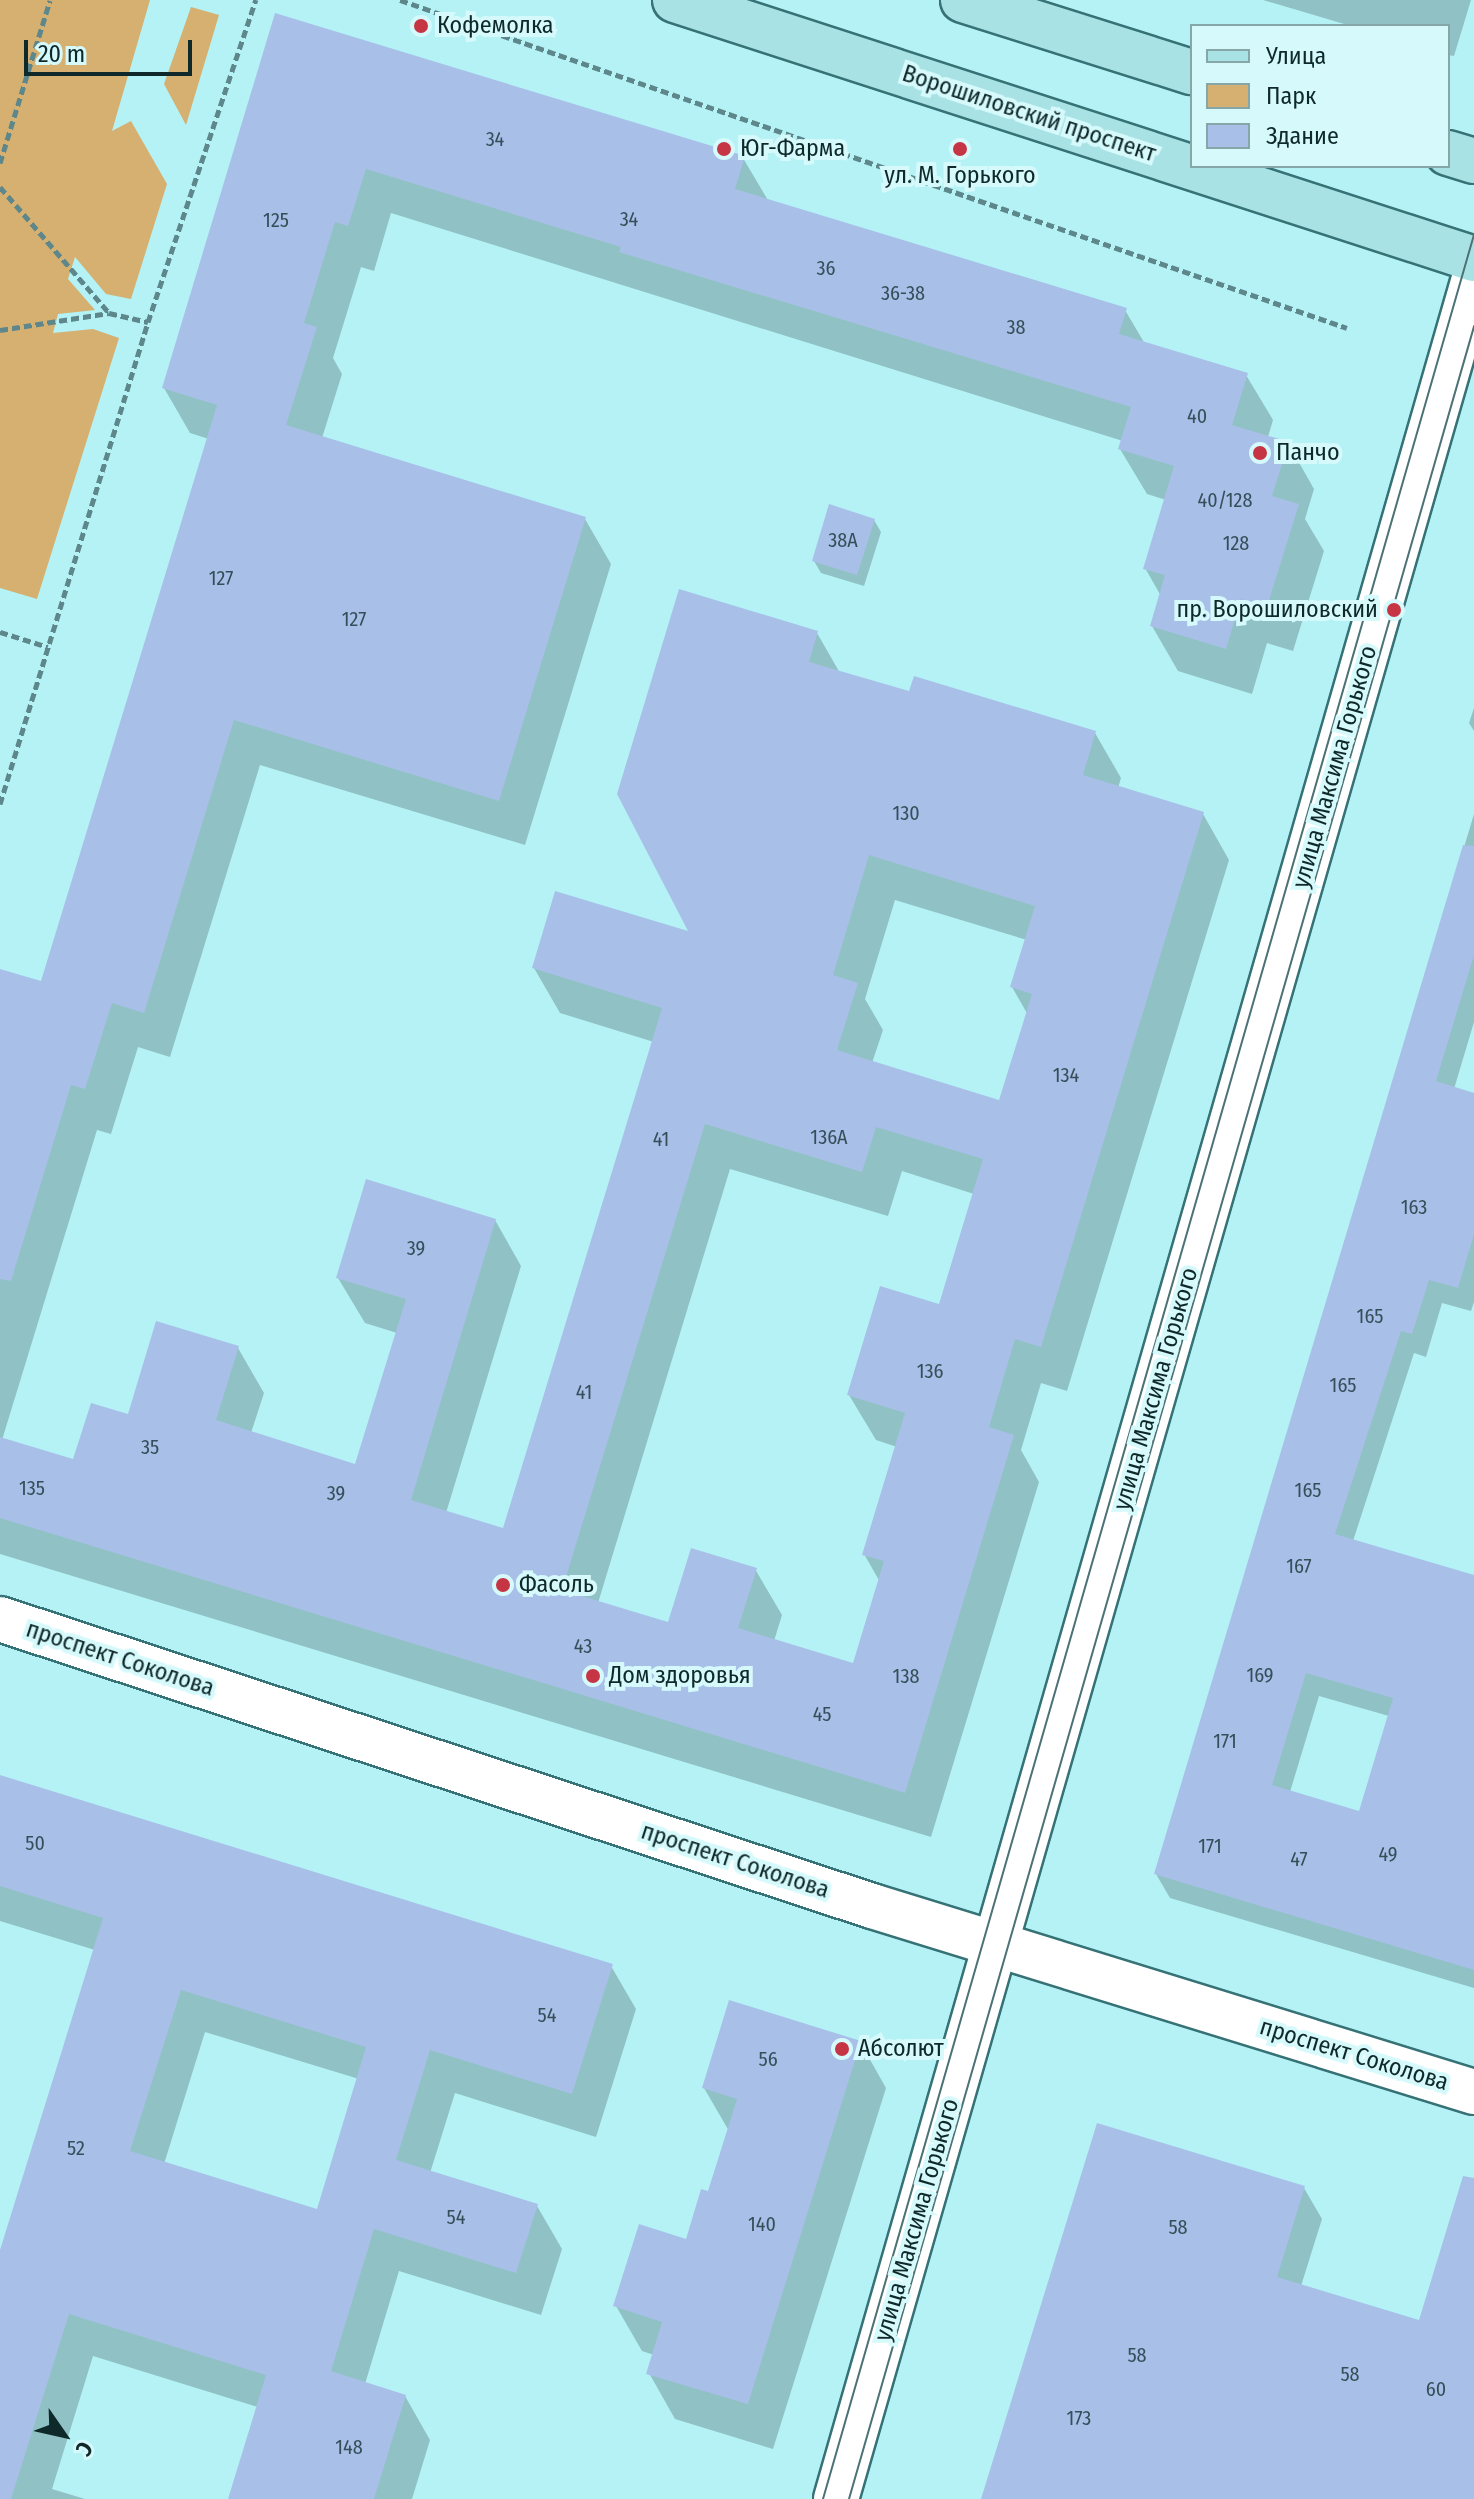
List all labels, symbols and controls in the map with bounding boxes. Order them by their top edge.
place label: Кофемолка [437,12,554,40]
marker: Кофемолка [412,17,430,35]
scale bar [28,24,196,74]
legend [1190,24,1450,168]
text: 20 m [38,40,85,68]
text: Улица [1266,42,1326,70]
street label: Ворошиловский проспект [899,59,1159,169]
text: Парк [1266,82,1316,110]
text: Здание [1266,122,1339,150]
house number: 34 [486,127,504,151]
place label: Юг-Фарма [740,135,845,163]
marker: Юг-Фарма [715,140,733,158]
marker: ул. М. Горького [951,140,969,158]
place label: ул. М. Горького [884,162,1036,190]
house number: 34 [620,207,638,231]
house number: 125 [263,208,289,232]
house number: 36 [817,256,835,280]
house number: 36-38 [881,281,925,305]
house number: 38 [1006,315,1026,339]
house number: 40 [1187,404,1207,428]
place label: Панчо [1276,439,1340,467]
marker: Панчо [1251,444,1269,462]
house number: 40/128 [1198,488,1252,512]
house number: 38А [828,528,858,552]
house number: 128 [1223,531,1249,555]
house number: 127 [209,566,233,590]
place label: пр. Ворошиловский [1177,596,1378,624]
marker: пр. Ворошиловский [1385,601,1403,619]
house number: 127 [342,607,366,631]
street label: улица Максима Горького [1287,642,1383,892]
house number: 130 [892,801,920,825]
house number: 134 [1053,1063,1079,1087]
house number: 136А [810,1125,848,1149]
house number: 41 [653,1127,669,1151]
house number: 163 [1401,1195,1427,1219]
house number: 39 [407,1236,425,1260]
street label: улица Максима Горького [1108,1264,1204,1514]
house number: 165 [1357,1304,1383,1328]
house number: 136 [917,1359,943,1383]
house number: 165 [1330,1373,1356,1397]
house number: 41 [576,1380,592,1404]
house number: 35 [141,1435,159,1459]
house number: 135 [19,1476,45,1500]
house number: 165 [1295,1478,1321,1502]
house number: 39 [327,1481,345,1505]
house number: 167 [1286,1554,1312,1578]
place label: Фасоль [519,1571,594,1599]
marker: Фасоль [494,1576,512,1594]
street label: проспект Соколова [22,1615,218,1703]
house number: 43 [574,1634,592,1658]
place label: Дом здоровья [609,1662,751,1690]
house number: 169 [1246,1663,1274,1687]
house number: 138 [893,1664,919,1688]
marker: Дом здоровья [584,1667,602,1685]
house number: 45 [813,1702,831,1726]
house number: 171 [1213,1729,1237,1753]
street label: проспект Соколова [637,1817,833,1905]
house number: 50 [25,1831,45,1855]
house number: 171 [1198,1834,1222,1858]
house number: 49 [1378,1842,1398,1866]
house number: 47 [1290,1847,1308,1871]
house number: 54 [538,2003,556,2027]
street label: проспект Соколова [1256,2013,1452,2097]
place label: Абсолют [858,2035,944,2063]
marker: Абсолют [833,2040,851,2058]
house number: 56 [758,2047,778,2071]
street label: улица Максима Горького [869,2095,965,2345]
house number: 52 [67,2136,85,2160]
house number: 54 [447,2205,465,2229]
house number: 140 [748,2212,776,2236]
house number: 58 [1168,2215,1188,2239]
house number: 58 [1127,2343,1147,2367]
house number: 58 [1340,2362,1360,2386]
house number: 60 [1426,2377,1446,2401]
north arrow [24,2395,104,2475]
house number: 173 [1067,2406,1091,2430]
house number: 148 [335,2435,363,2459]
text: С [70,2436,99,2461]

